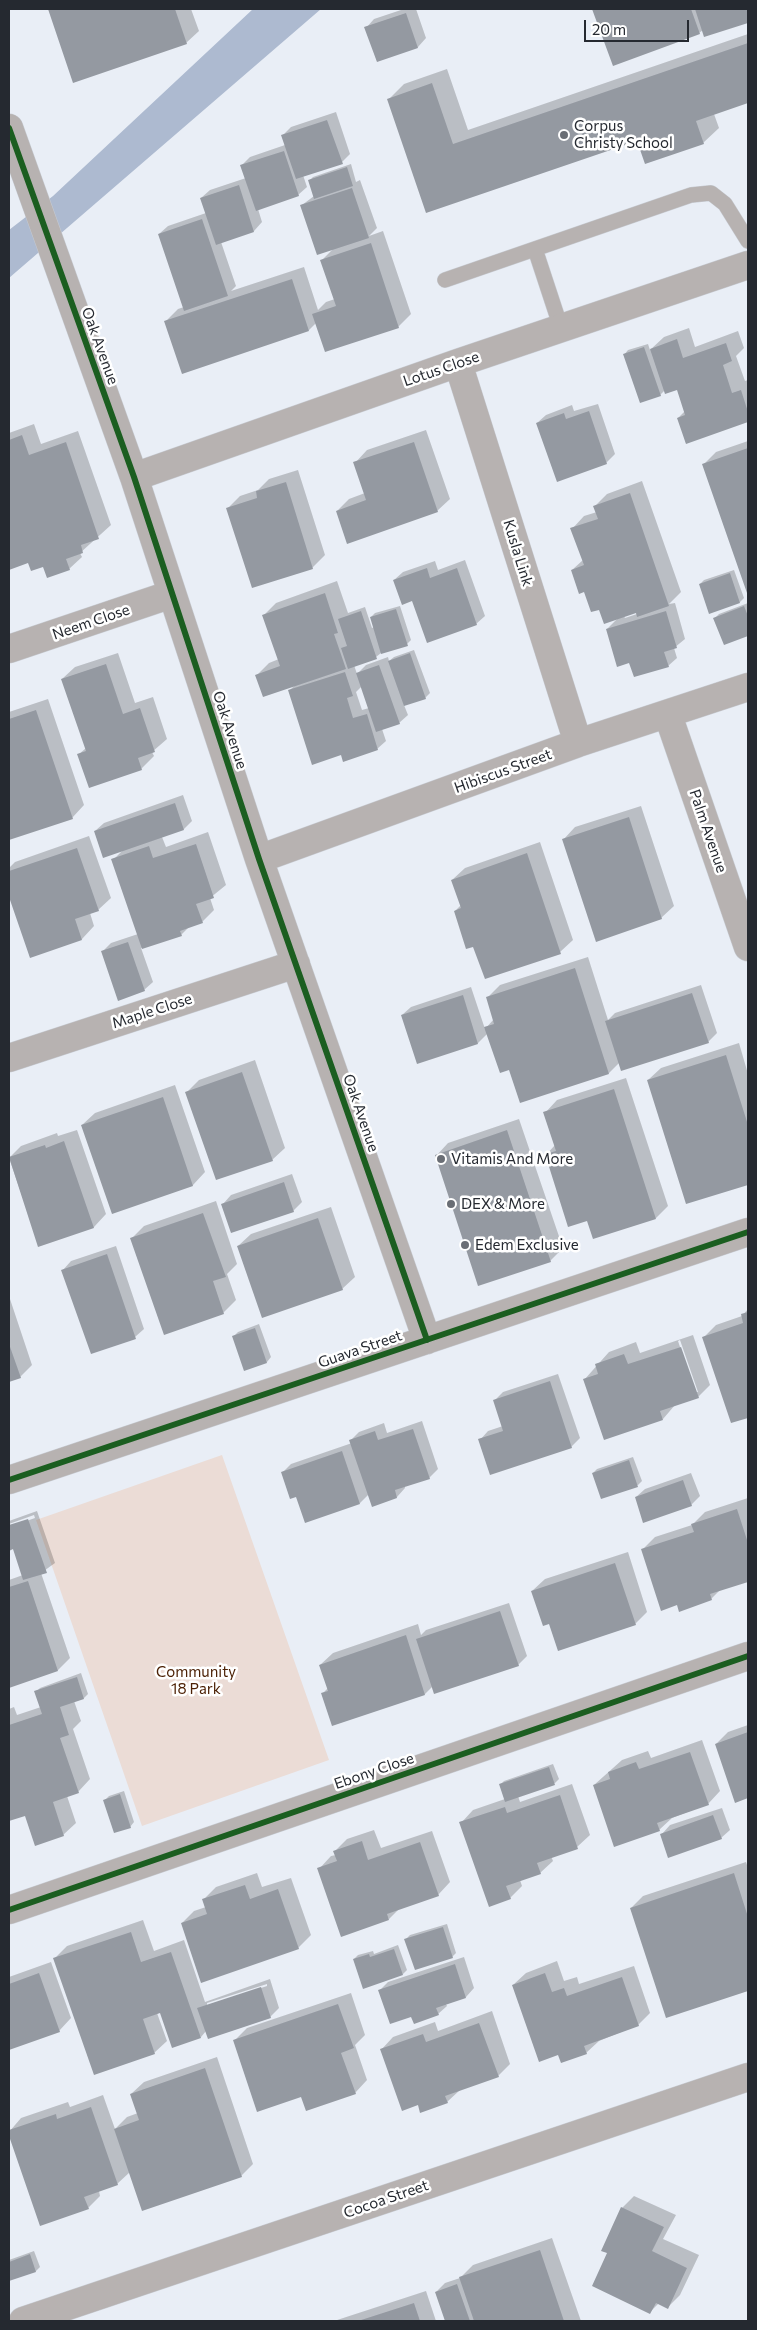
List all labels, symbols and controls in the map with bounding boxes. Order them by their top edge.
scale bar [587,10,692,42]
text: 20 m [592,20,626,38]
place label: Corpus Christy School [574,117,673,152]
marker: Corpus Christy School [558,129,570,141]
street label: Oak Avenue [78,305,122,387]
street label: Lotus Close [401,348,481,390]
street label: Kusla Link [499,517,537,589]
street label: Neem Close [50,600,132,644]
street label: Oak Avenue [209,689,251,771]
street label: Hibiscus Street [452,745,554,797]
street label: Palm Avenue [685,787,731,875]
street label: Maple Close [110,990,194,1032]
street label: Oak Avenue [339,1072,383,1154]
place label: Vitamis And More [451,1150,573,1168]
marker: Vitamis And More [435,1153,447,1165]
place label: DEX & More [461,1195,545,1213]
marker: DEX & More [445,1198,457,1210]
place label: Edem Exclusive [475,1236,579,1254]
marker: Edem Exclusive [459,1239,471,1251]
street label: Guava Street [316,1326,404,1372]
park label: Community 18 Park [156,1663,236,1698]
street label: Ebony Close [332,1749,416,1793]
street label: Cocoa Street [341,2176,431,2222]

